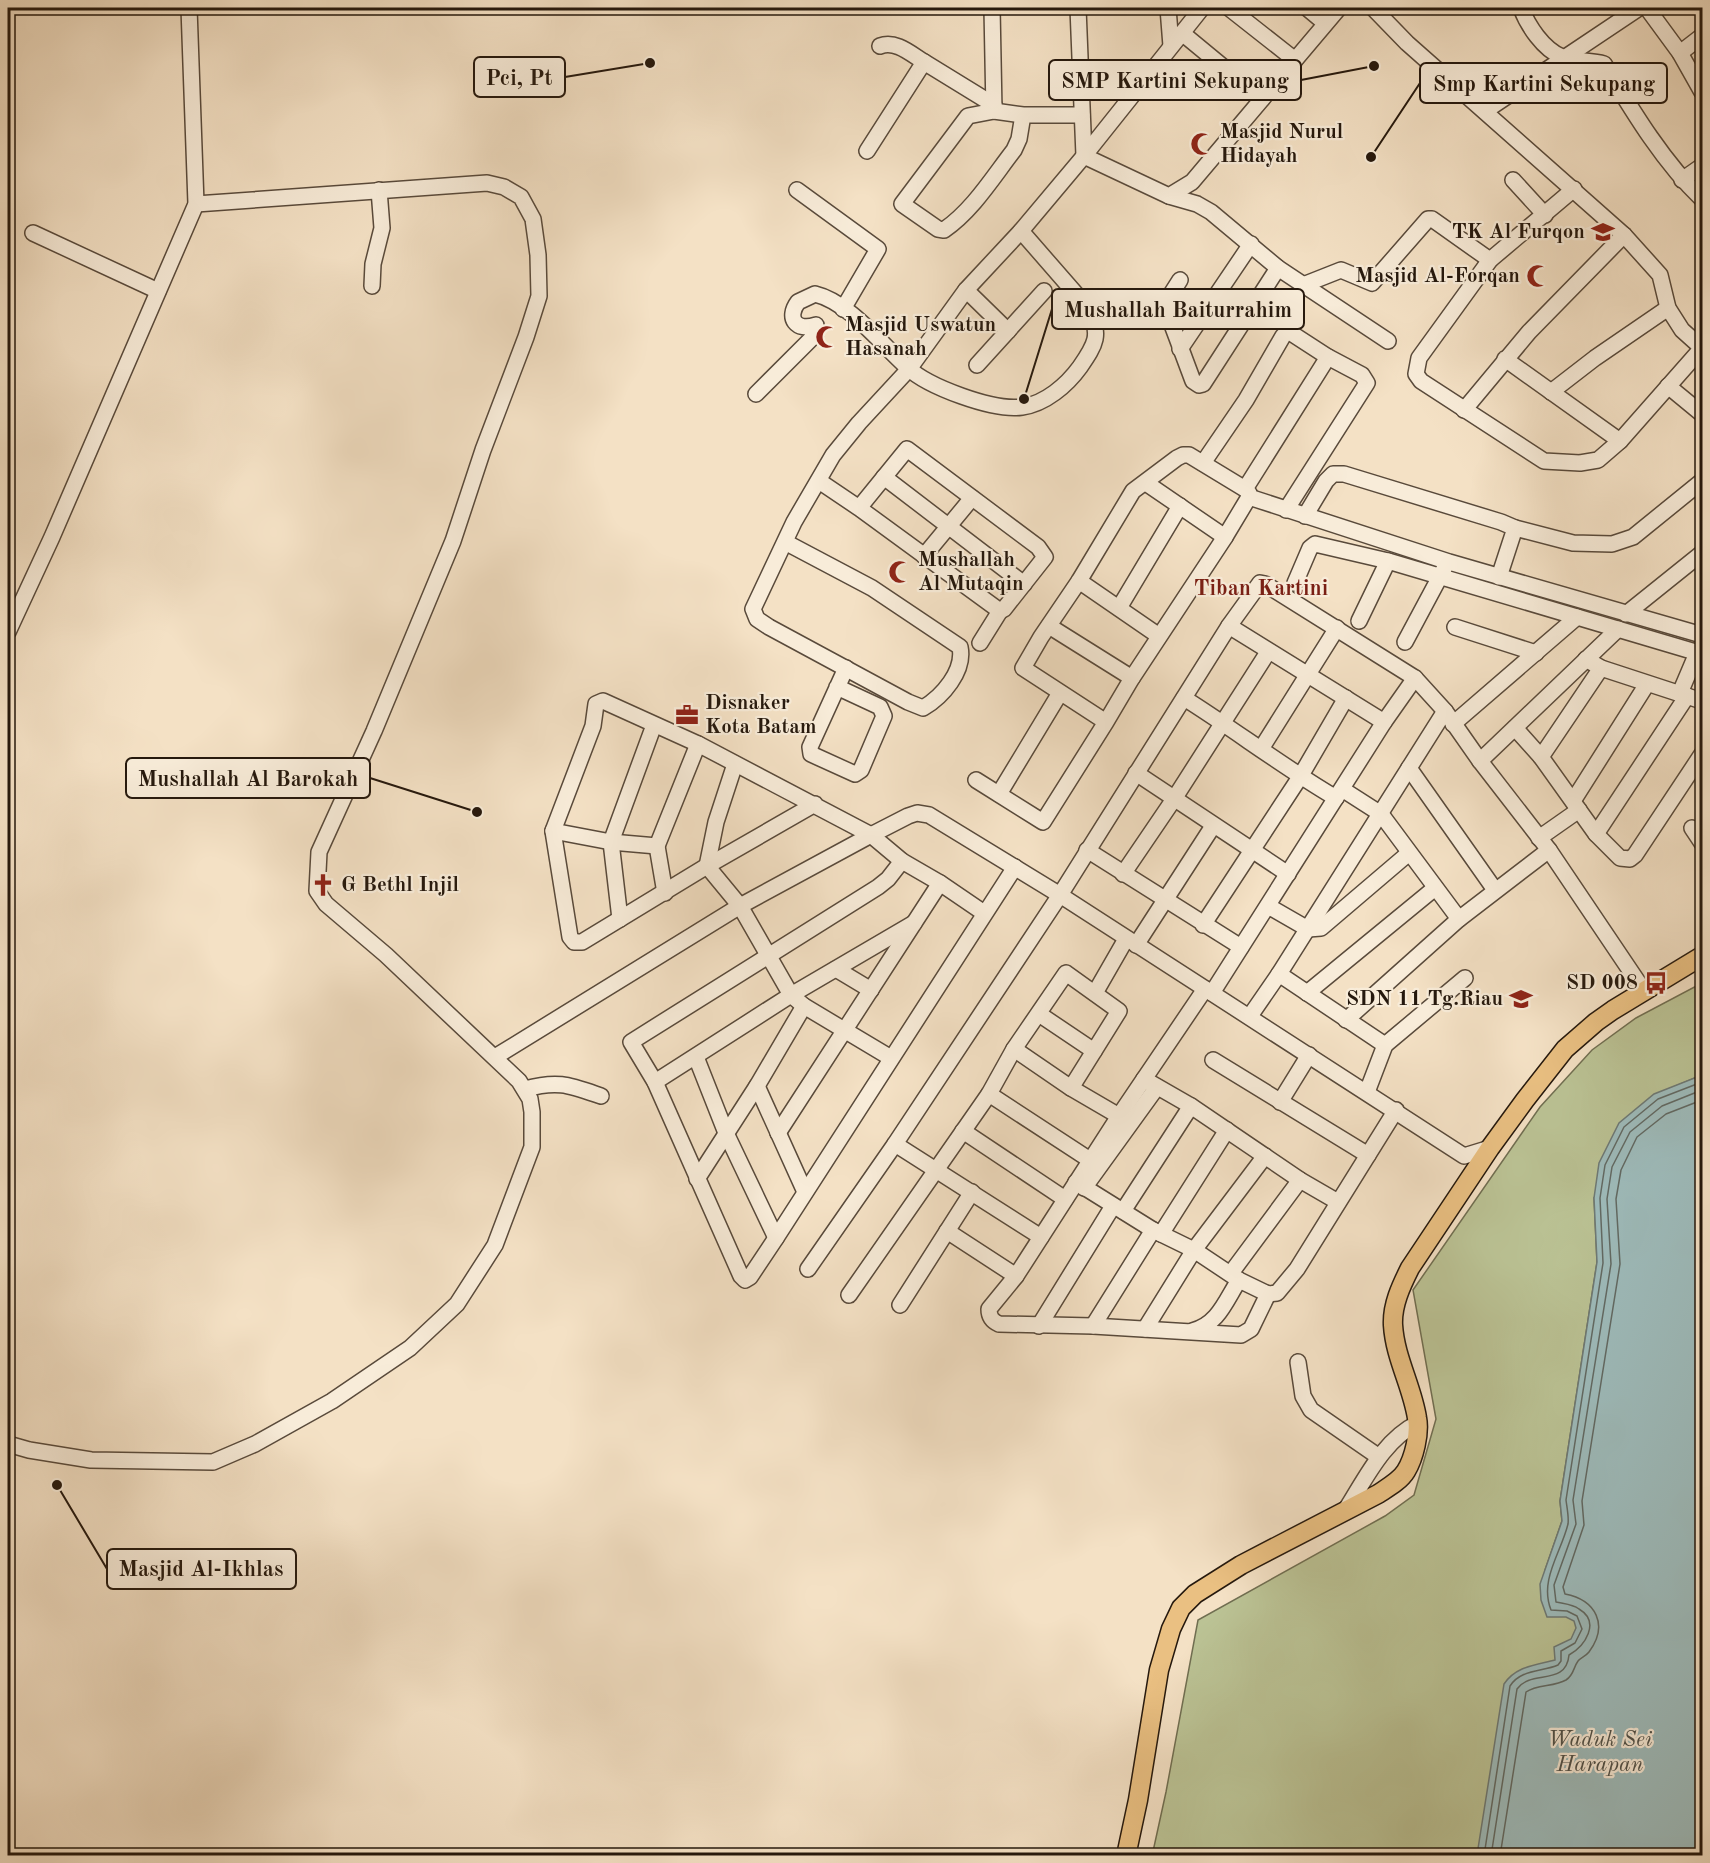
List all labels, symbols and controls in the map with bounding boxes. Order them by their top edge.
callout: Pci, Pt [474,57,565,97]
callout: SMP Kartini Sekupang [1049,60,1301,100]
callout: Smp Kartini Sekupang [1420,63,1667,103]
text: Pci, Pt [486,68,552,90]
text: SMP Kartini Sekupang [1061,71,1289,93]
text: Smp Kartini Sekupang [1433,74,1655,96]
place label: Masjid Nurul Hidayah [1220,122,1343,167]
mosque icon: Masjid Nurul Hidayah [1189,131,1215,157]
school or university icon: TK Al Furqon [1590,219,1616,245]
place label: TK Al Furqon [1452,222,1585,243]
mosque icon: Masjid Al-Forqan [1525,263,1551,289]
place label: Masjid Al-Forqan [1355,266,1520,287]
callout: Mushallah Baiturrahim [1052,289,1304,329]
text: Mushallah Baiturrahim [1064,300,1292,322]
place label: Masjid Uswatun Hasanah [845,315,996,360]
mosque icon: Masjid Uswatun Hasanah [814,324,840,350]
place label: Mushallah Al Mutaqin [918,550,1024,595]
mosque icon: Mushallah Al Mutaqin [887,559,913,585]
district label: Tiban Kartini [1194,578,1328,600]
place label: Disnaker Kota Batam [705,693,817,738]
office icon: Disnaker Kota Batam [674,702,700,728]
callout: Mushallah Al Barokah [126,758,370,798]
text: Mushallah Al Barokah [138,769,358,791]
church icon: G Bethl Injil [310,872,336,898]
place label: G Bethl Injil [341,875,459,896]
bus stop icon: SD 008 [1643,970,1669,996]
place label: SD 008 [1566,973,1638,994]
school or university icon: SDN 11 Tg.Riau [1508,986,1534,1012]
place label: SDN 11 Tg.Riau [1346,989,1503,1010]
callout: Masjid Al-Ikhlas [107,1549,296,1589]
text: Masjid Al-Ikhlas [118,1559,284,1581]
water label: Waduk Sei Harapan [1548,1729,1653,1776]

